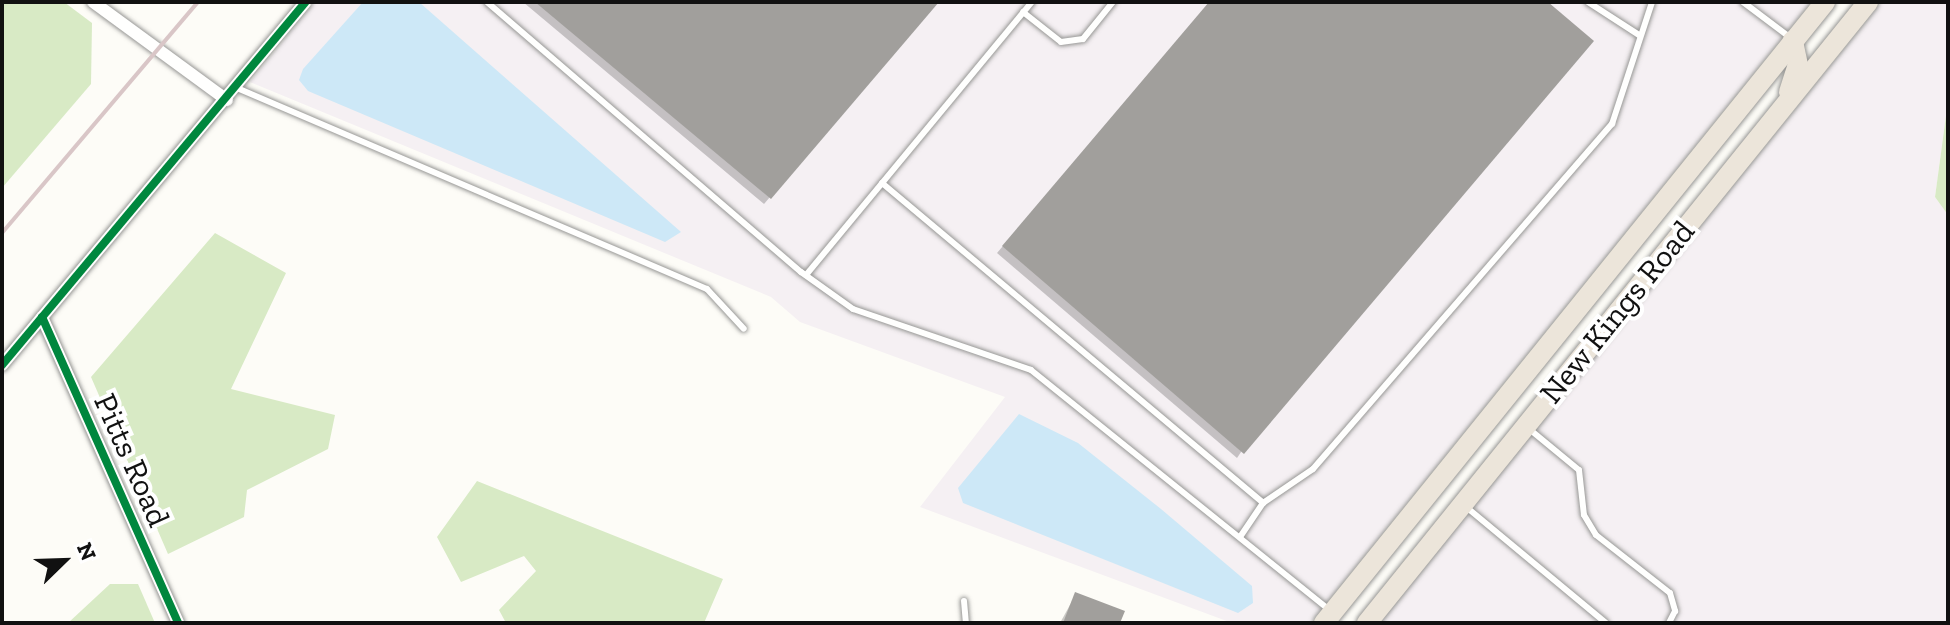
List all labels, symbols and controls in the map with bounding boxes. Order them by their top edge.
street label: New Kings Road [1531,213,1703,411]
street label: Pitts Road [86,388,178,532]
north arrow [24,521,104,601]
text: N [71,538,102,564]

